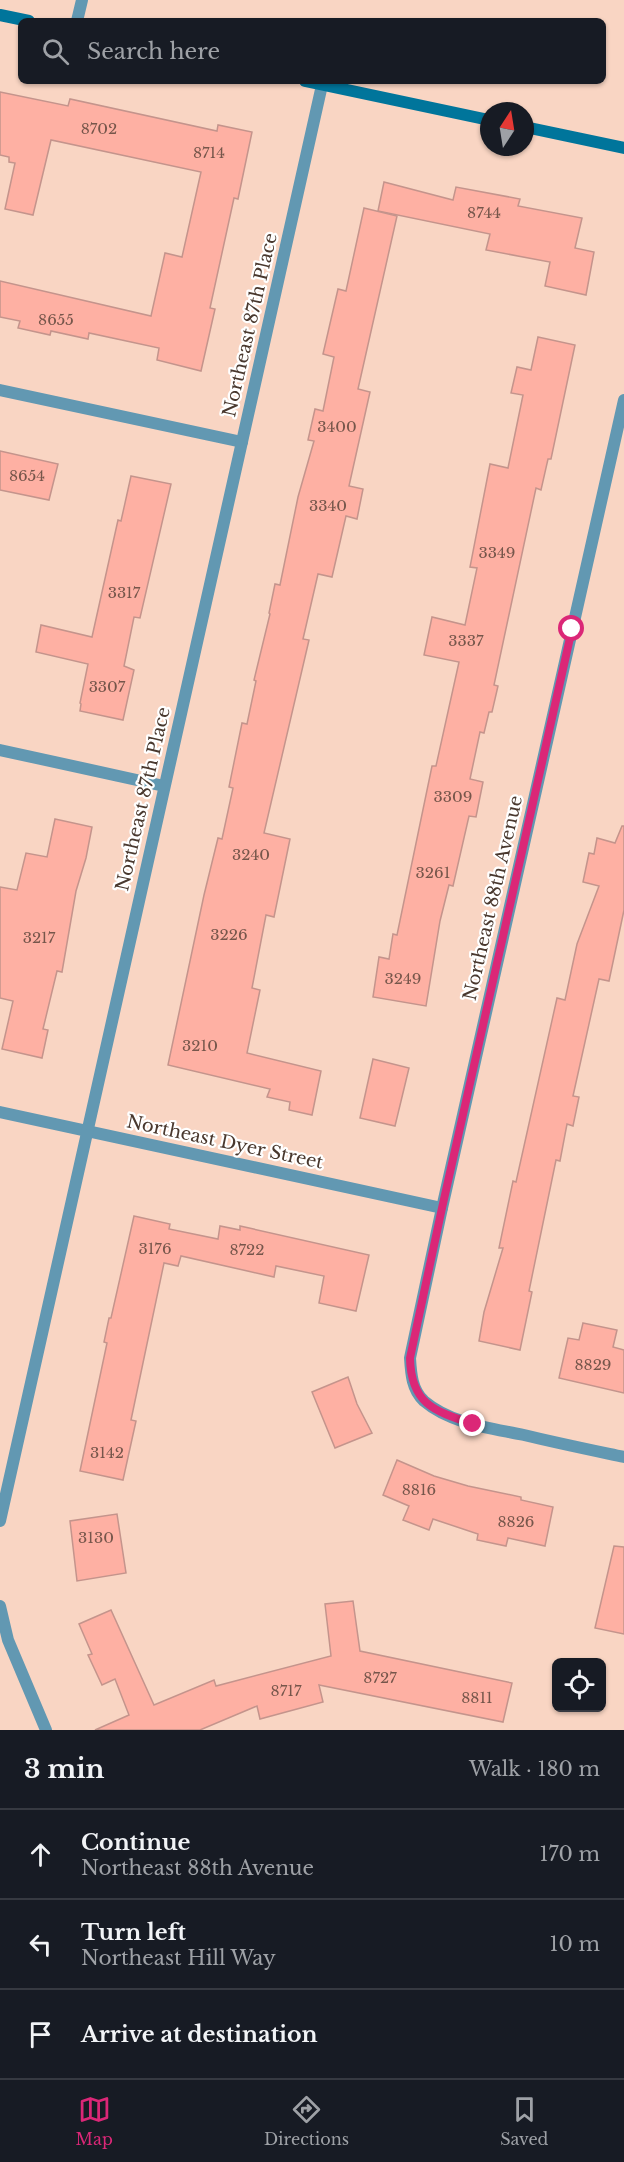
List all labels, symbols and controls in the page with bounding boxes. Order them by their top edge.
search box [18,18,606,84]
icon: search [39,35,72,68]
text: Search here [87,38,220,65]
north arrow [480,102,534,156]
house number: 8702 [81,119,117,138]
house number: 8714 [193,143,225,162]
house number: 8744 [467,203,501,222]
street label: Northeast 87th Place [218,231,282,419]
house number: 8655 [38,310,74,329]
house number: 3400 [317,417,357,436]
house number: 8654 [9,466,45,485]
house number: 3340 [309,496,347,515]
house number: 3349 [479,543,515,562]
house number: 3317 [108,583,141,602]
route start [558,615,584,641]
house number: 3337 [448,631,484,650]
house number: 3307 [89,677,126,696]
street label: Northeast 87th Place [111,705,175,893]
house number: 3309 [434,787,472,806]
street label: Northeast 88th Avenue [459,793,527,1003]
house number: 3240 [232,845,270,864]
house number: 3261 [416,863,450,882]
house number: 3226 [210,925,248,944]
house number: 3217 [23,928,56,947]
house number: 3249 [385,969,421,988]
house number: 3210 [182,1036,218,1055]
street label: Northeast Dyer Street [125,1110,325,1174]
house number: 3176 [138,1239,172,1258]
house number: 8722 [229,1240,265,1259]
house number: 8829 [574,1355,612,1374]
route end [459,1410,485,1436]
house number: 3142 [90,1443,124,1462]
house number: 8816 [402,1480,436,1499]
house number: 8826 [497,1512,535,1531]
house number: 3130 [78,1528,114,1547]
map controls [552,1658,606,1712]
button: locate [552,1658,606,1712]
house number: 8727 [363,1668,397,1687]
house number: 8717 [271,1681,302,1700]
house number: 8811 [461,1688,493,1707]
text: 3 min [24,1753,105,1785]
text: Walk · 180 m [469,1757,600,1781]
text: Continue [81,1829,190,1856]
icon: ahead [24,1838,57,1871]
text: 170 m [540,1842,600,1866]
text: Northeast 88th Avenue [81,1856,314,1880]
text: Turn left [81,1919,186,1946]
icon: left [24,1928,57,1961]
text: 10 m [550,1932,600,1956]
text: Northeast Hill Way [81,1946,276,1970]
icon: arrive [24,2018,57,2051]
text: Arrive at destination [81,2021,318,2048]
tab: Map [76,2093,113,2149]
tab: Directions [264,2093,349,2149]
tab: Saved [500,2093,548,2149]

